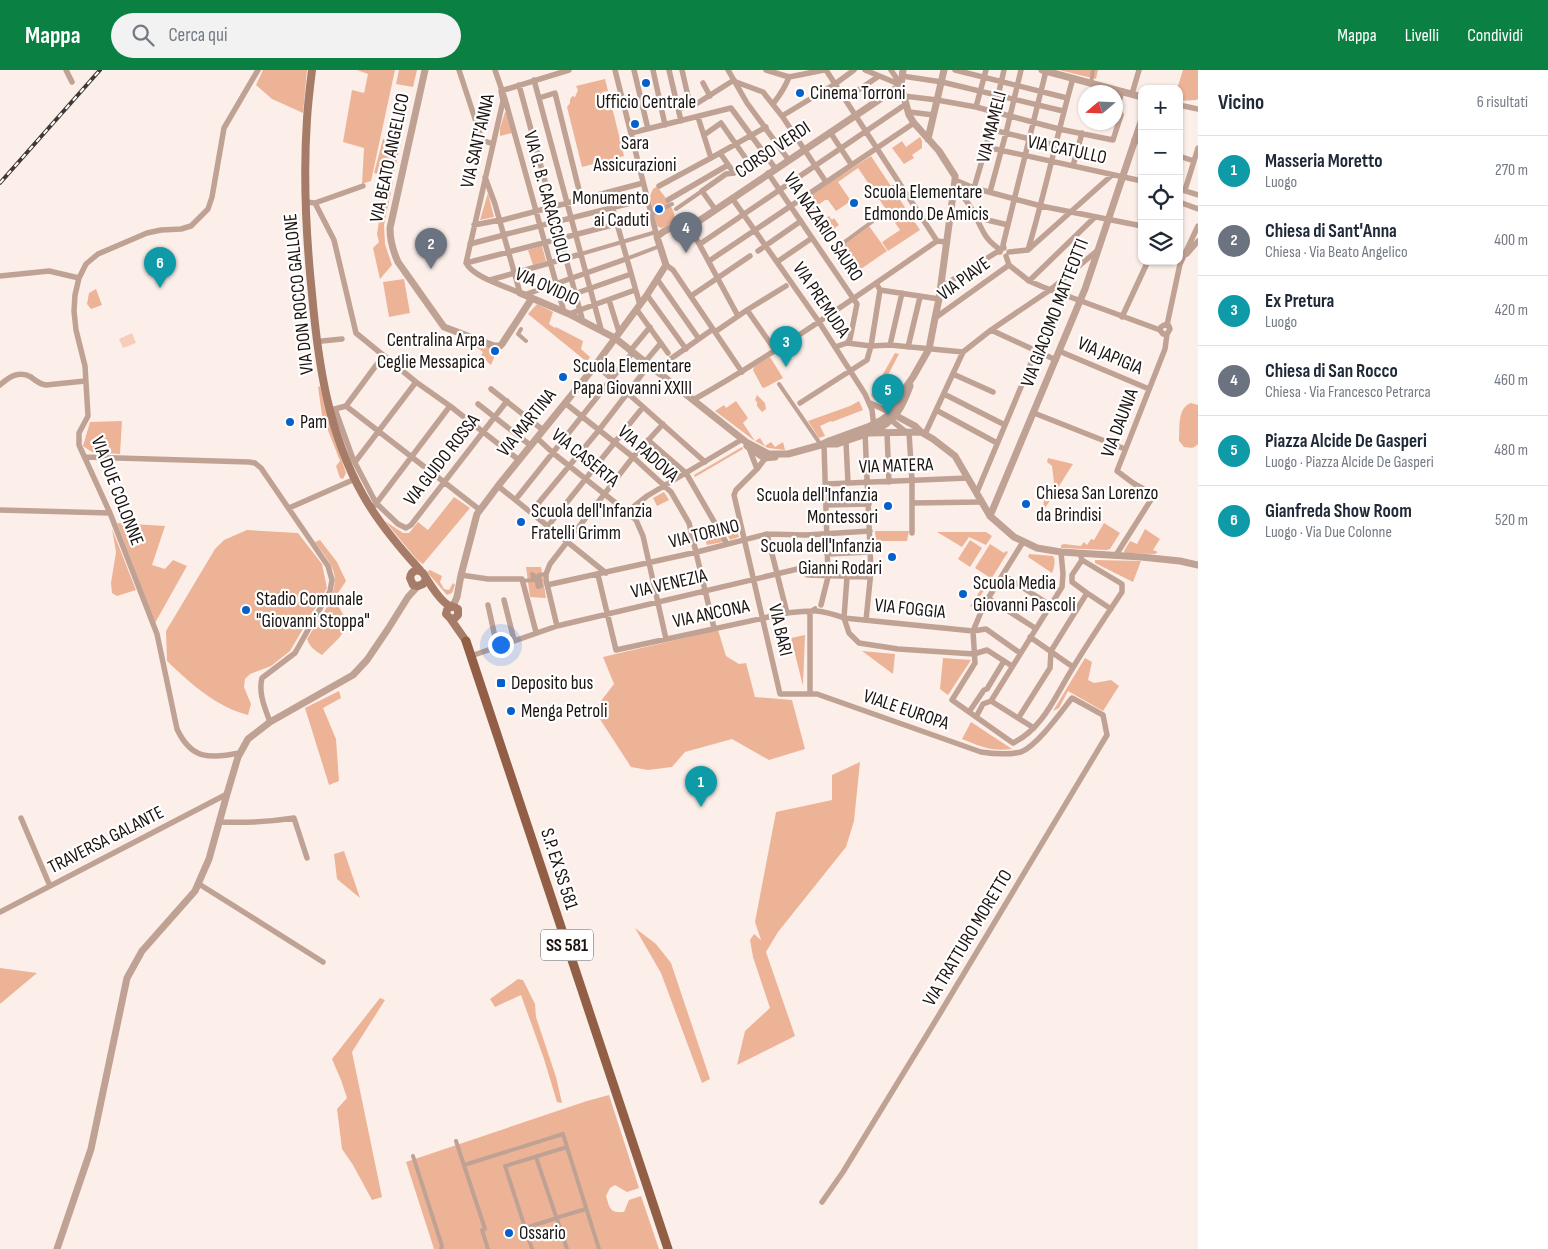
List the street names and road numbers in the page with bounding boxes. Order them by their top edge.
street label: VIA MAMELI [972,89,1012,165]
street label: VIA BEATO ANGELICO [365,91,415,225]
street label: VIA SANT'ANNA [456,91,500,190]
street label: CORSO VERDI [731,116,815,184]
street label: VIA G. B. CARACCIOLO [518,128,576,266]
street label: VIA CATULLO [1025,130,1109,170]
street label: VIA NAZARIO SAURO [778,168,868,286]
street label: VIA DON ROCCO GALLONE [279,212,319,376]
street label: VIA GIACOMO MATTEOTTI [1016,236,1094,390]
street label: VIA PIAVE [933,252,995,306]
street label: VIA PREMUDA [787,258,855,343]
street label: VIA OVIDIO [511,263,583,311]
street label: VIA JAPIGIA [1074,332,1147,380]
street label: VIA MARTINA [493,384,562,462]
street label: VIA DAUNIA [1096,385,1144,461]
street label: VIA GUIDO ROSSA [399,409,485,510]
street label: VIA PADOVA [613,421,684,488]
street label: VIA CASERTA [547,424,624,493]
street label: VIA DUE COLONNE [86,433,148,549]
street label: VIA MATERA [858,453,934,479]
street label: VIA TORINO [666,514,742,554]
street label: VIA VENEZIA [629,564,710,604]
street label: VIA ANCONA [671,594,752,633]
street label: VIA FOGGIA [873,594,947,624]
street label: VIA BARI [763,602,797,658]
street label: VIALE EUROPA [860,685,953,736]
street label: TRAVERSA GALANTE [44,801,168,879]
street label: S.P. EX SS 581 [535,825,583,913]
street label: VIA TRATTURO MORETTO [918,866,1018,1010]
road number: SS 581 [541,930,593,960]

